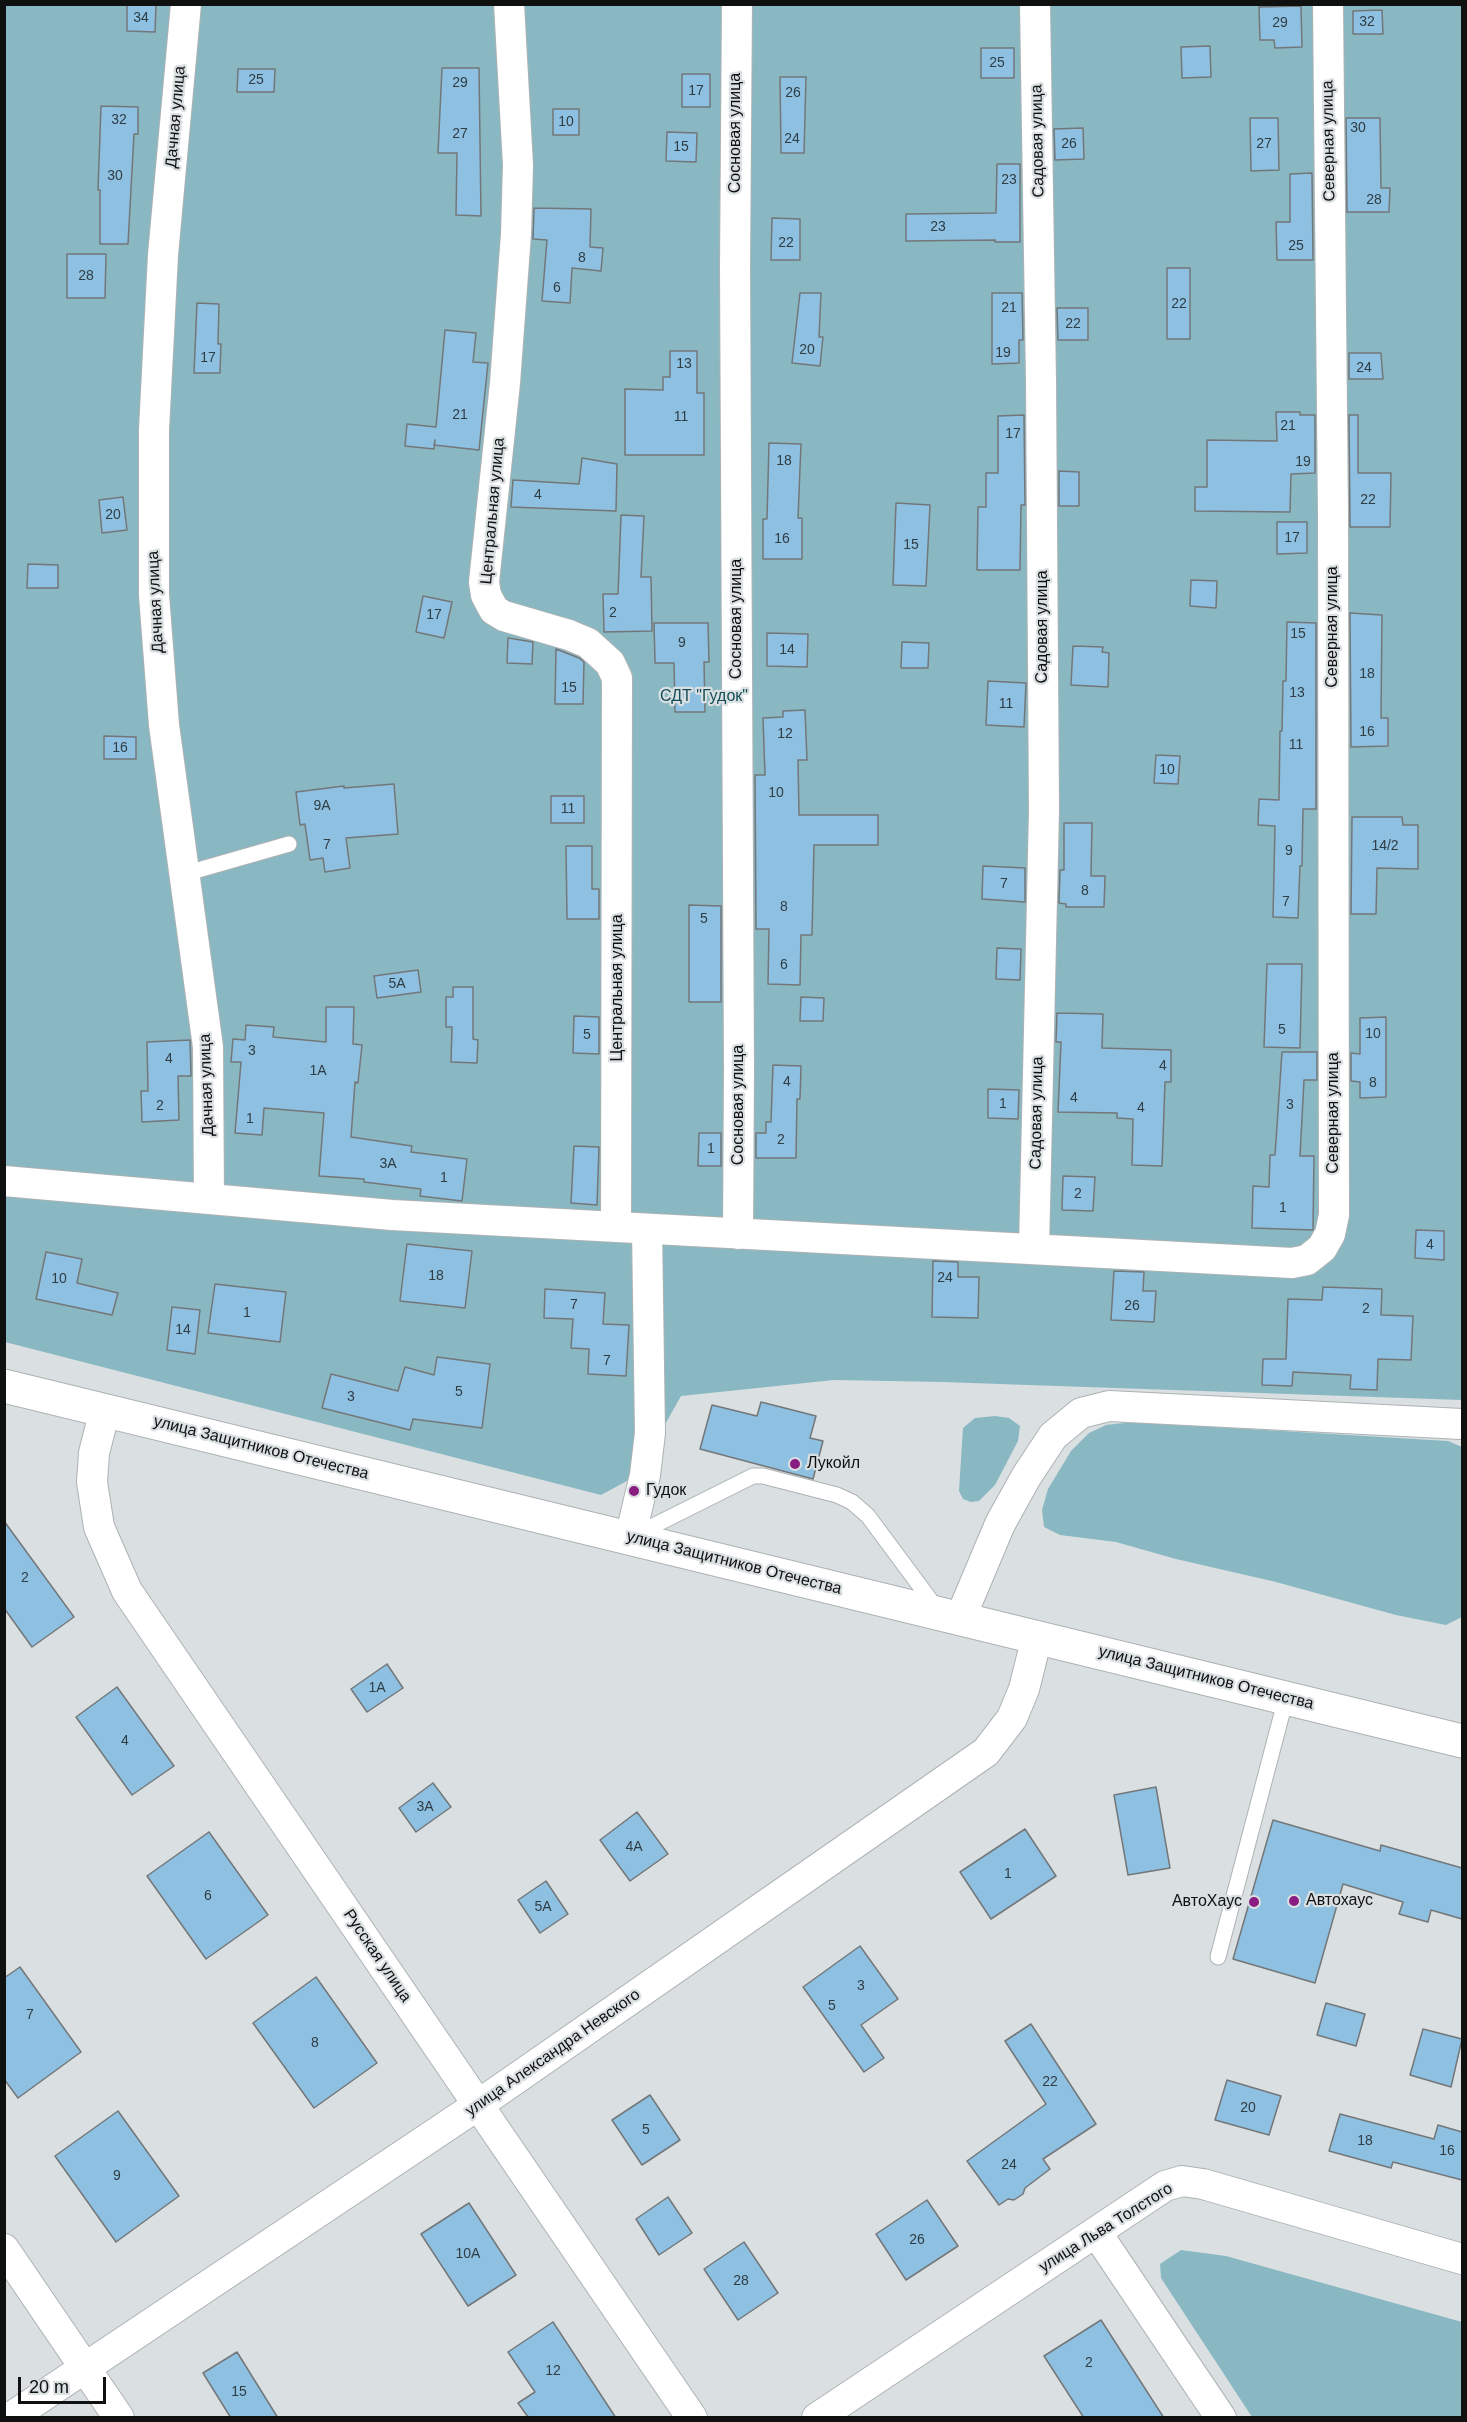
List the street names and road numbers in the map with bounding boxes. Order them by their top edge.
street label: Дачная улица [162,65,190,169]
street label: Сосновая улица [726,73,746,193]
street label: Северная улица [1318,80,1340,202]
street label: Садовая улица [1027,84,1049,198]
street label: Центральная улица [477,437,509,585]
street label: Дачная улица [144,550,168,654]
street label: Сосновая улица [727,559,747,679]
street label: Северная улица [1323,566,1343,688]
street label: Садовая улица [1033,570,1053,684]
street label: Центральная улица [608,914,628,1062]
street label: Дачная улица [196,1033,218,1137]
street label: Сосновая улица [729,1045,749,1165]
street label: Северная улица [1324,1052,1344,1174]
street label: Садовая улица [1026,1056,1048,1170]
street label: улица Защитников Отечества [151,1412,371,1484]
street label: улица Защитников Отечества [624,1527,844,1599]
street label: улица Защитников Отечества [1096,1642,1316,1714]
street label: Русская улица [339,1906,415,2006]
street label: улица Александра Невского [462,1985,644,2121]
street label: улица Льва Толстого [1036,2179,1176,2277]

